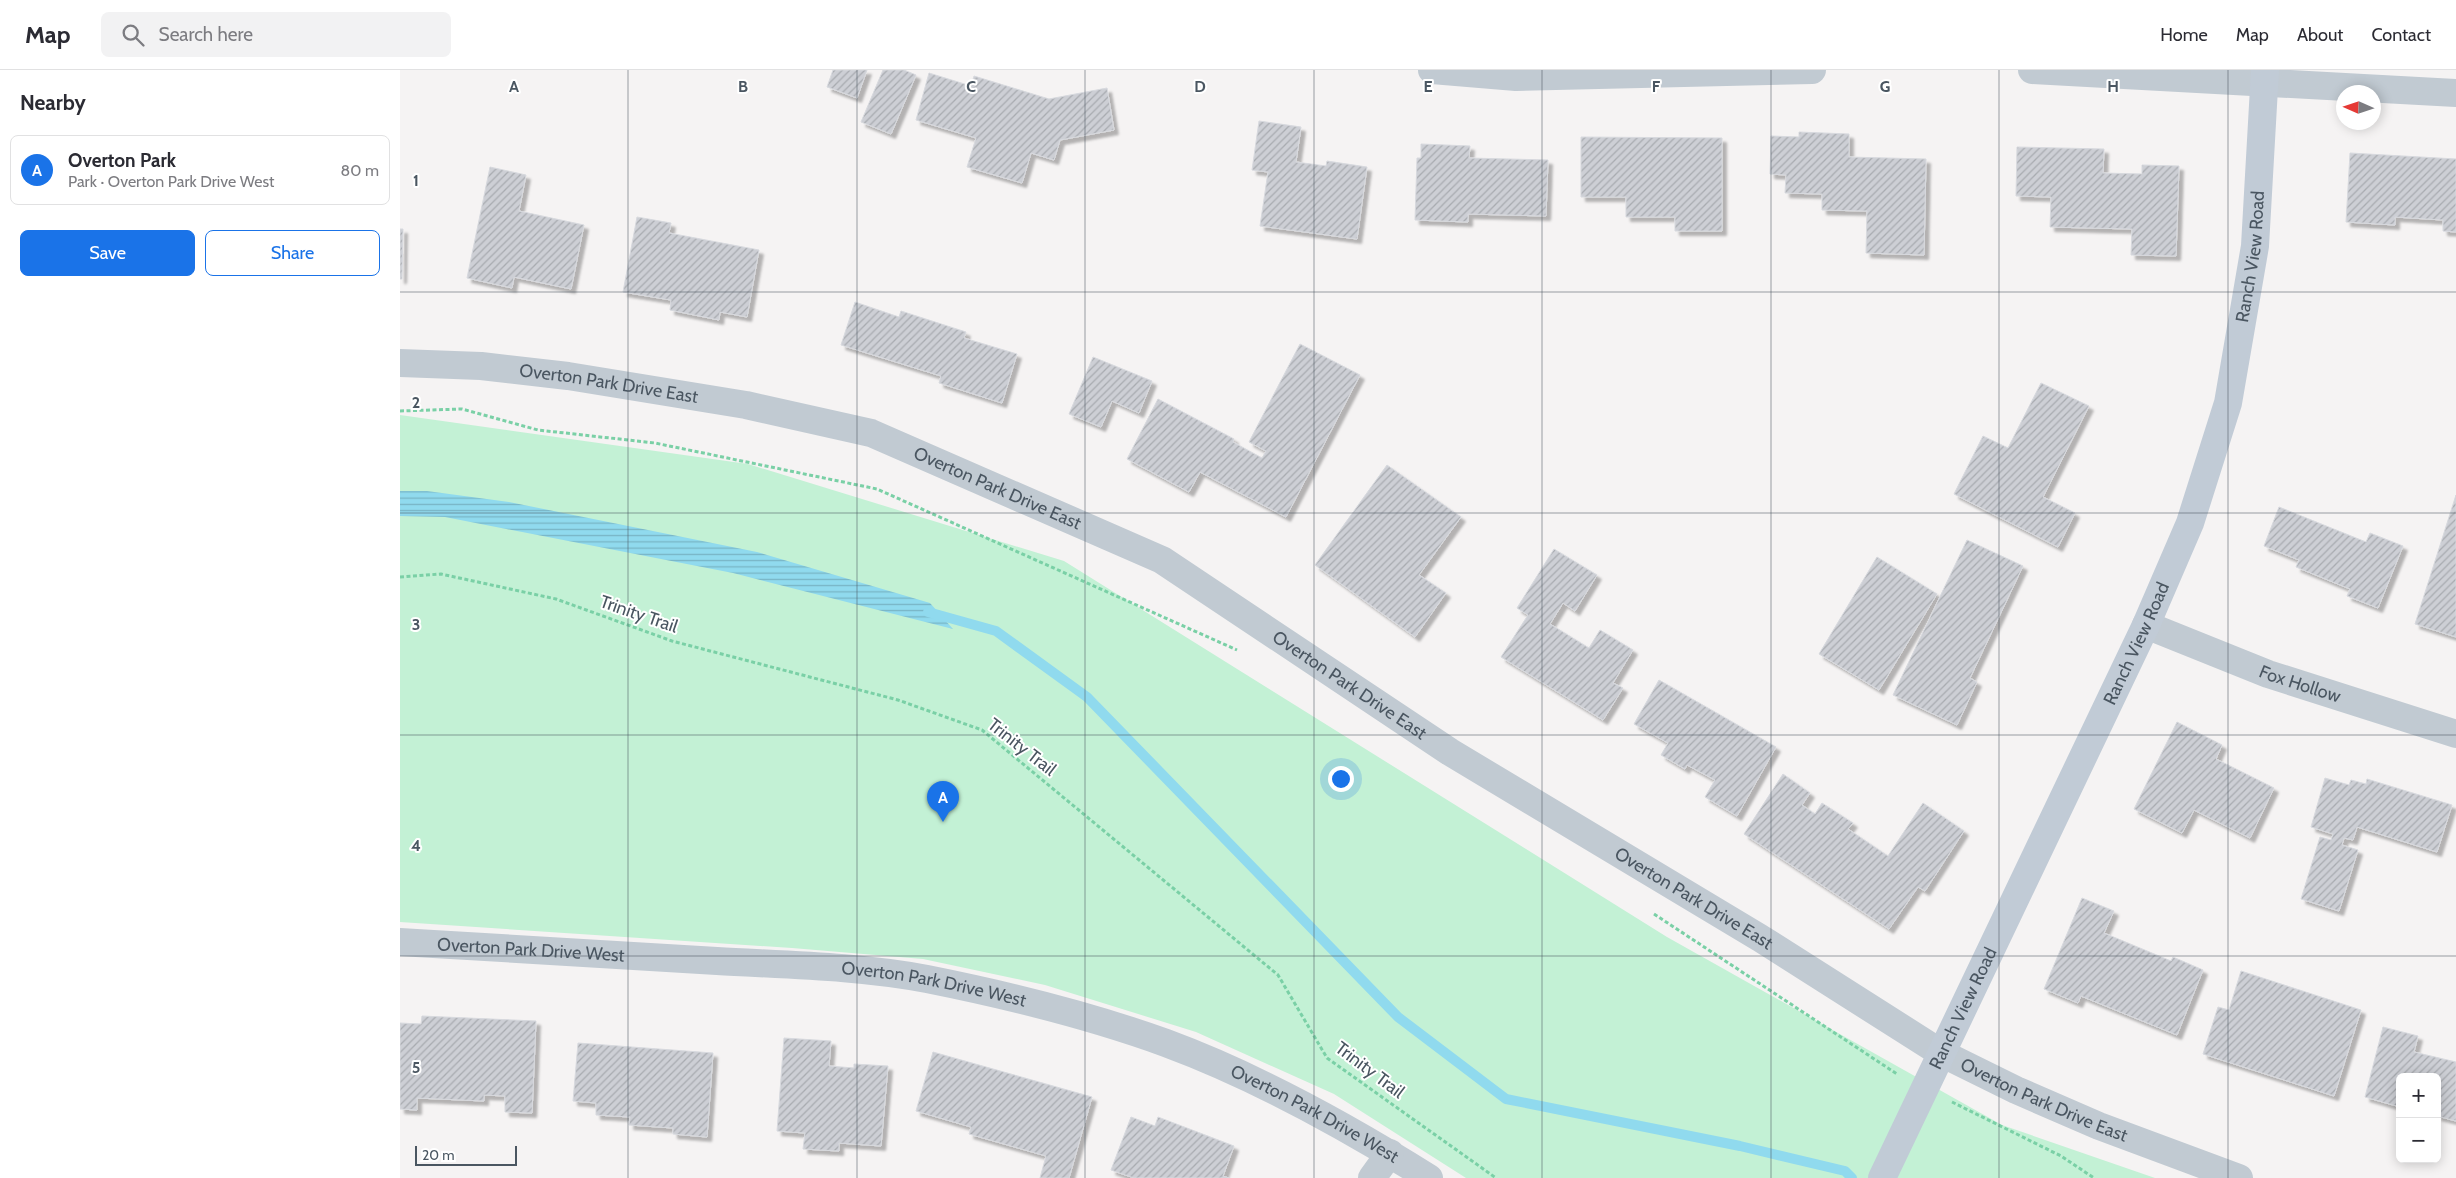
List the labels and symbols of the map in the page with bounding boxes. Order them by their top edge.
text: A [509,77,519,96]
text: B [738,77,748,96]
text: C [966,77,976,96]
text: D [1194,77,1206,96]
text: E [1423,77,1433,96]
text: F [1652,77,1661,96]
text: G [1880,77,1890,96]
text: H [2107,77,2119,96]
north arrow [2336,85,2381,130]
text: 1 [413,171,419,190]
street label: Ranch View Road [2231,190,2269,324]
street label: Overton Park Drive East [518,359,700,408]
text: 2 [412,393,420,412]
street label: Overton Park Drive East [910,442,1085,534]
street label: Ranch View Road [2099,579,2174,708]
street label: Trinity Trail [597,590,682,638]
text: 3 [412,615,420,634]
street label: Overton Park Drive East [1268,626,1431,744]
street label: Fox Hollow [2256,661,2344,708]
street label: Trinity Trail [983,713,1061,781]
your location [1328,766,1354,792]
pin: A [927,781,959,822]
text: 4 [411,836,421,855]
street label: Overton Park Drive East [1611,842,1777,954]
street label: Overton Park Drive West [437,933,625,967]
street label: Ranch View Road [1925,944,2001,1073]
street label: Overton Park Drive West [841,957,1028,1012]
street label: Trinity Trail [1331,1037,1410,1104]
street label: Overton Park Drive East [1957,1053,2131,1147]
text: 5 [412,1058,420,1077]
street label: Overton Park Drive West [1227,1060,1403,1168]
scale bar [415,1143,518,1166]

